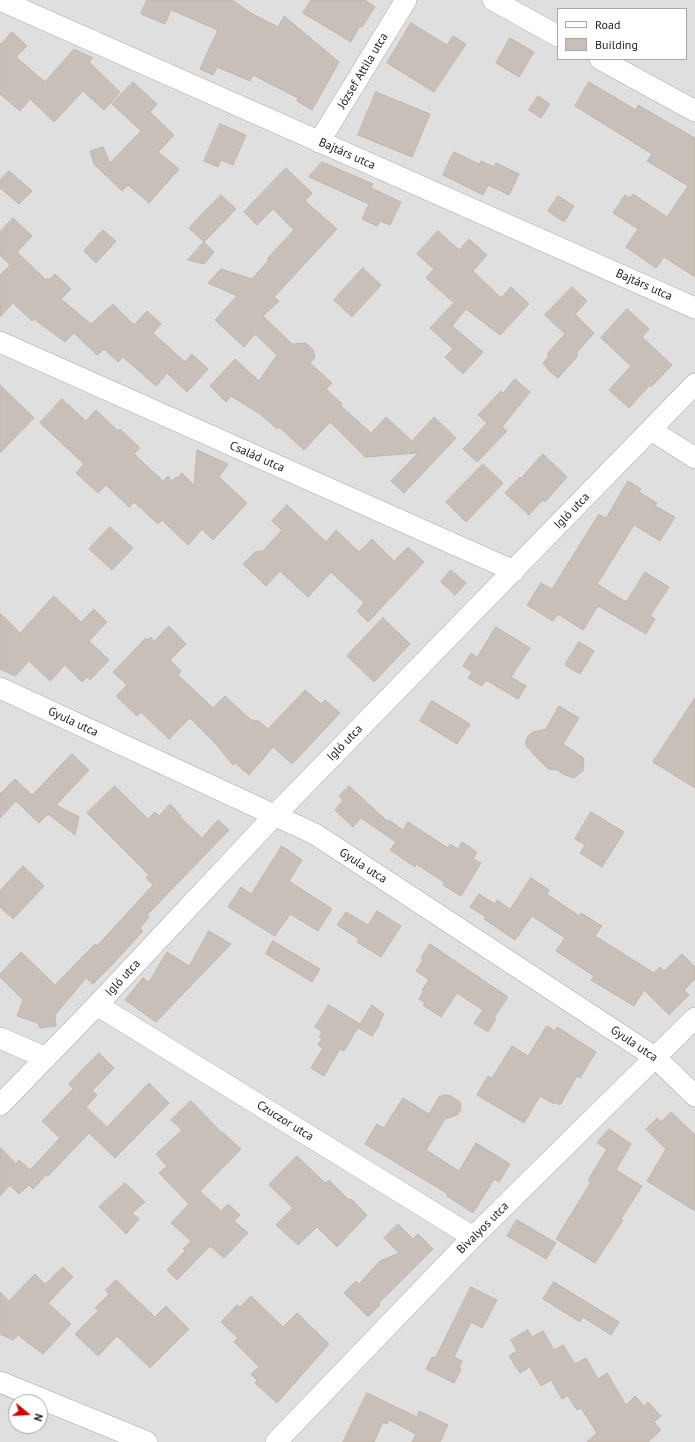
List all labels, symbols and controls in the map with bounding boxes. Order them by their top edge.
legend [557,8,687,60]
text: Road [595,17,620,32]
street label: József Attila utca [335,30,391,112]
text: Building [595,37,638,52]
street label: Bajtárs utca [317,135,377,173]
street label: Bajtárs utca [614,266,674,304]
street label: Család utca [227,439,287,475]
street label: Igló utca [551,490,593,532]
street label: Gyula utca [46,704,100,740]
street label: Igló utca [324,722,366,764]
street label: Gyula utca [337,845,389,887]
street label: Igló utca [102,957,144,999]
street label: Gyula utca [608,1023,660,1065]
street label: Czuczor utca [254,1098,316,1144]
street label: Bivalyos utca [454,1199,512,1257]
north arrow [8,1394,48,1434]
text: N [31,1412,46,1423]

